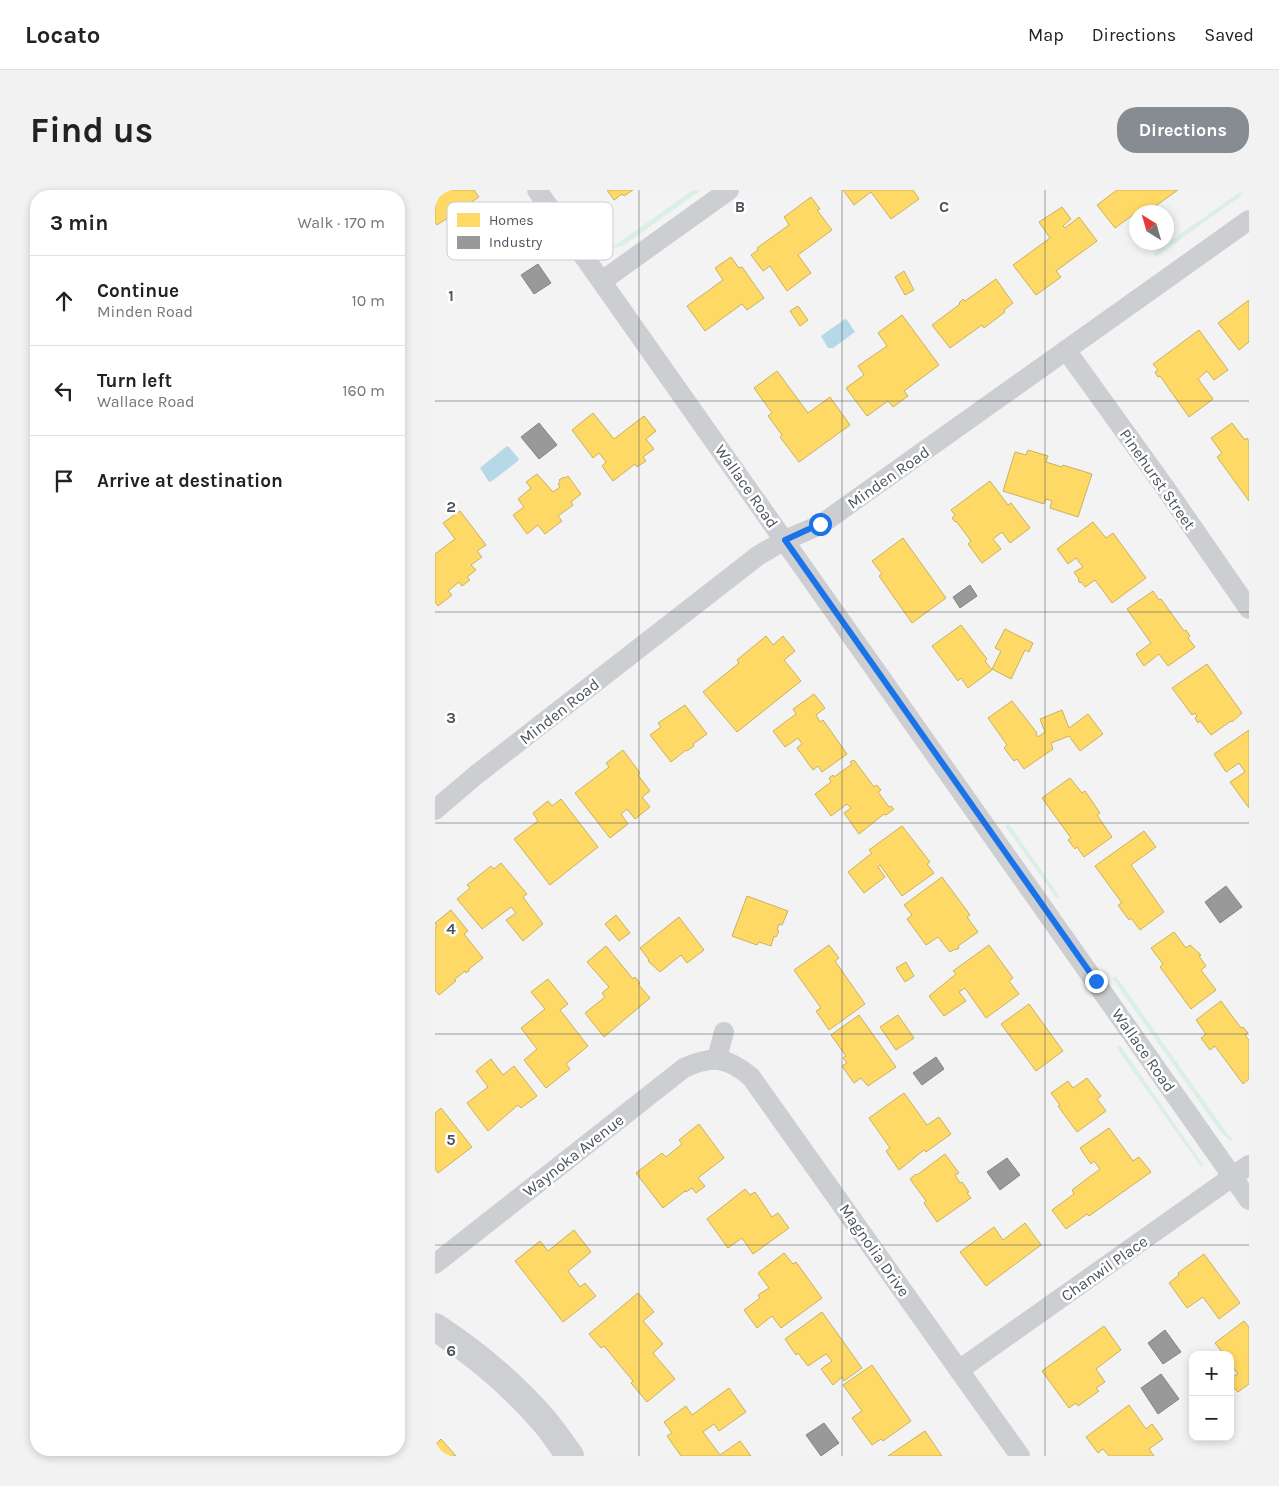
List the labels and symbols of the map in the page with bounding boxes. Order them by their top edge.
text: B [735,197,745,216]
text: C [939,197,949,216]
legend [447,202,613,260]
north arrow [1129,205,1174,250]
text: Homes [489,212,534,229]
text: Industry [489,234,543,251]
text: 1 [448,286,454,305]
street label: Pinehurst Street [1116,425,1199,533]
street label: Wallace Road [711,441,782,532]
street label: Minden Road [844,442,933,513]
text: 2 [446,497,456,516]
route start [809,513,832,536]
street label: Minden Road [516,674,603,748]
text: 3 [446,708,456,727]
text: 4 [446,919,456,938]
route end [1085,970,1108,993]
street label: Wallace Road [1108,1005,1179,1096]
street label: Waynoka Avenue [519,1110,628,1201]
text: 5 [446,1130,456,1149]
street label: Magnolia Drive [836,1200,914,1300]
street label: Chanwil Place [1057,1232,1151,1305]
text: 6 [446,1341,456,1360]

